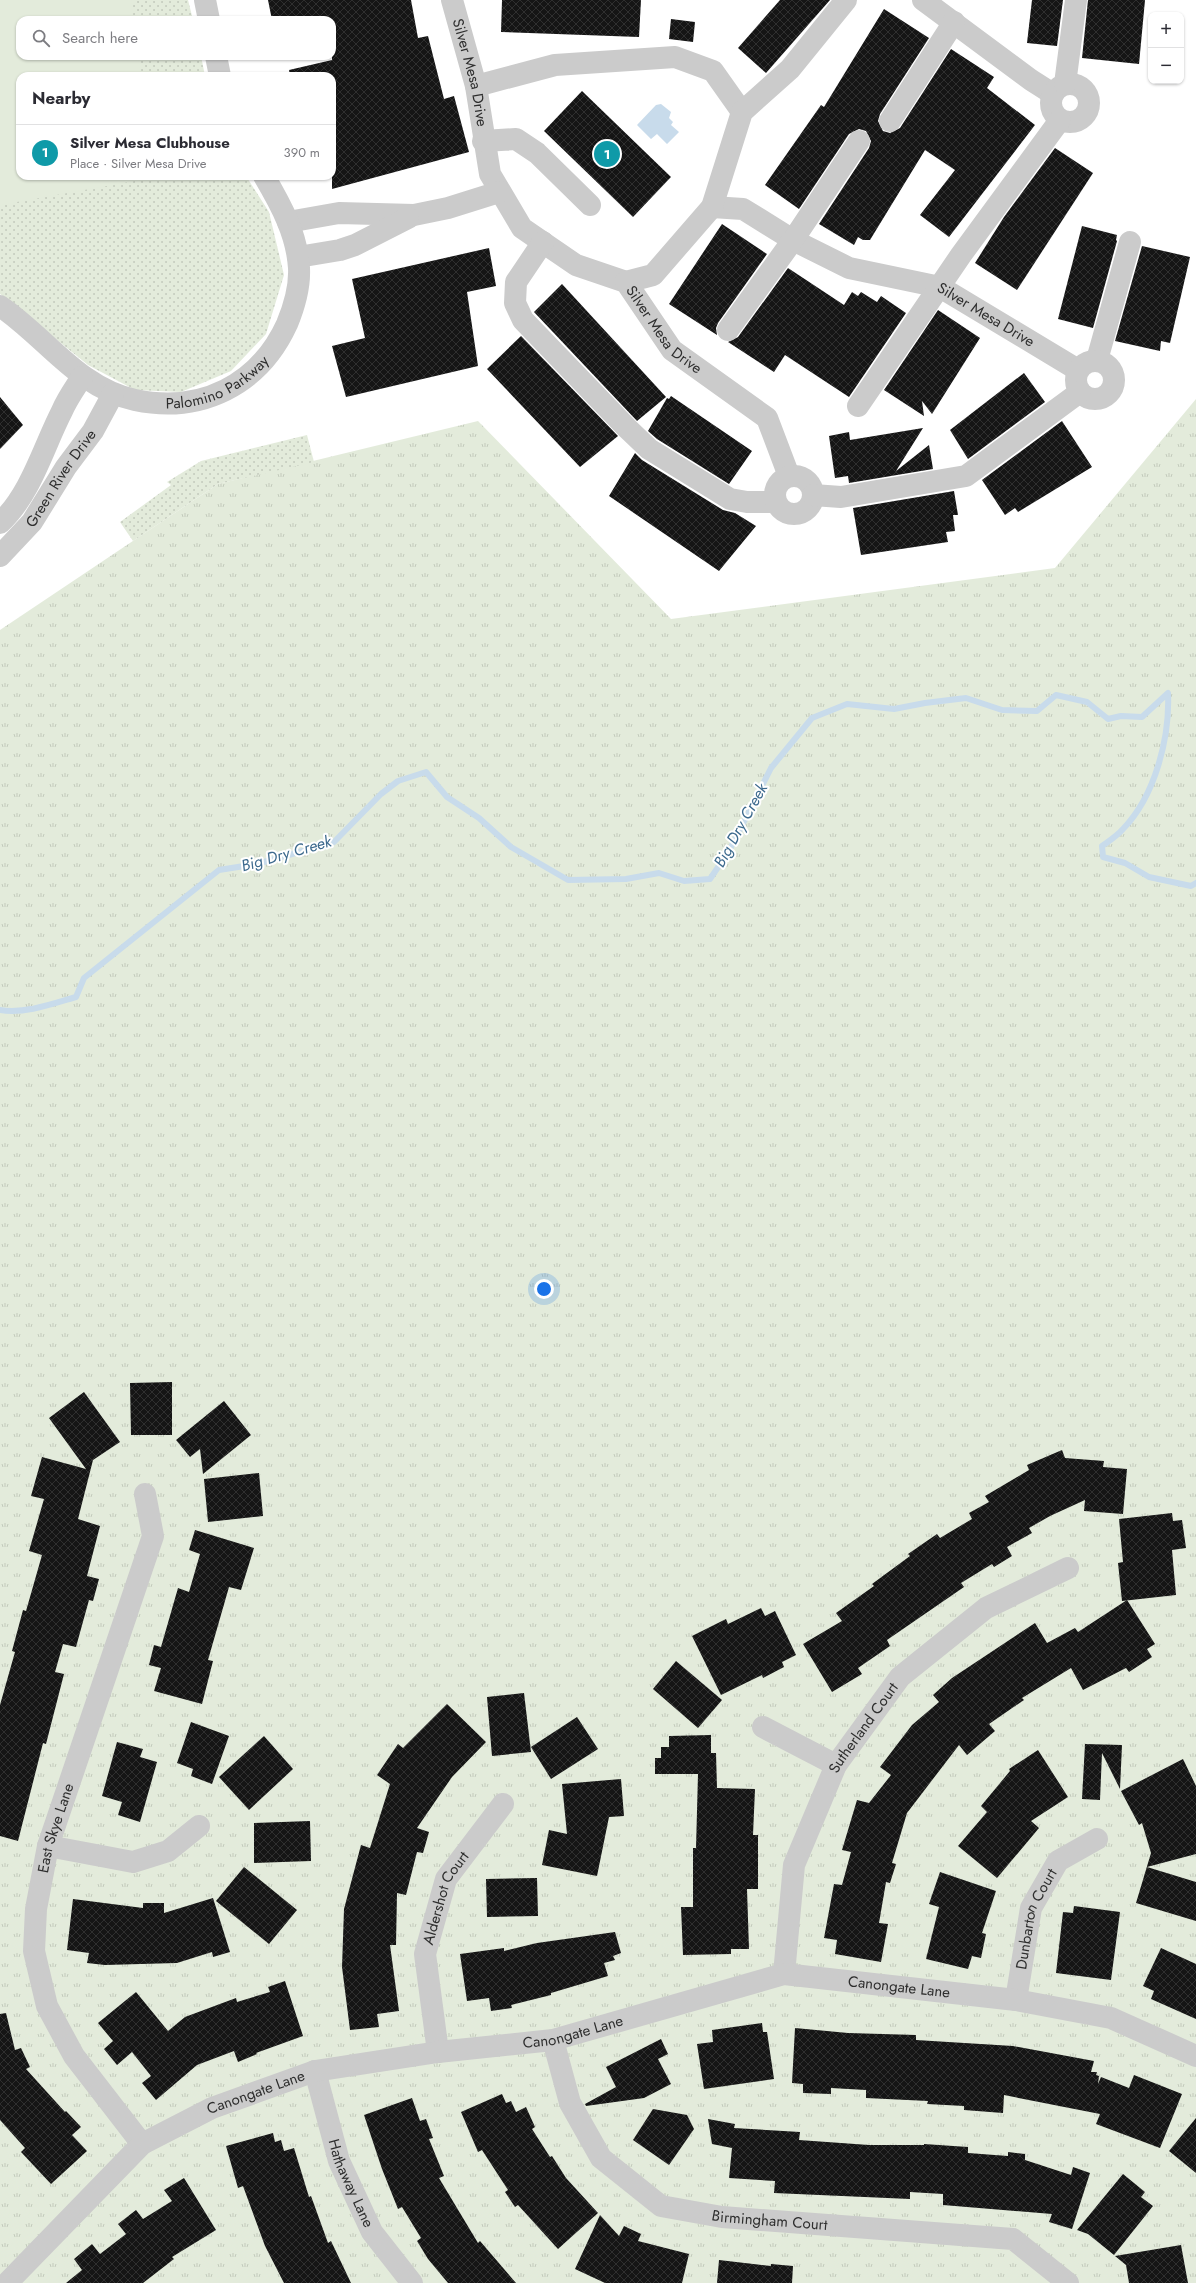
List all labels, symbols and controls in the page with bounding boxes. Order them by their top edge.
map controls [1148,12,1184,84]
button: + [1148,12,1184,48]
search box [16,16,336,60]
street label: Silver Mesa Drive [447,16,493,128]
icon: search [30,27,52,49]
text: Search here [62,27,138,49]
button: − [1148,48,1184,84]
text: Nearby [32,86,90,110]
text: Silver Mesa Clubhouse [70,132,230,154]
pin: 1 [594,139,620,169]
text: 1 [42,143,48,162]
text: 390 m [284,143,320,162]
text: Place · Silver Mesa Drive [70,154,207,173]
street label: Silver Mesa Drive [933,277,1039,353]
street label: Silver Mesa Drive [620,281,707,379]
street label: Palomino Parkway [165,350,274,415]
street label: Green River Drive [20,424,102,532]
water label: Big Dry Creek [708,778,774,871]
water label: Big Dry Creek [238,829,335,877]
your location [534,1279,554,1299]
street label: Sutherland Court [823,1678,904,1776]
street label: East Skye Lane [32,1780,80,1875]
street label: Aldershot Court [417,1846,475,1947]
street label: Dunbarton Court [1010,1864,1063,1971]
street label: Canongate Lane [847,1970,952,2004]
street label: Canongate Lane [522,2009,626,2054]
street label: Canongate Lane [204,2064,308,2120]
street label: Hathaway Lane [323,2136,380,2231]
street label: Birmingham Court [710,2204,829,2236]

